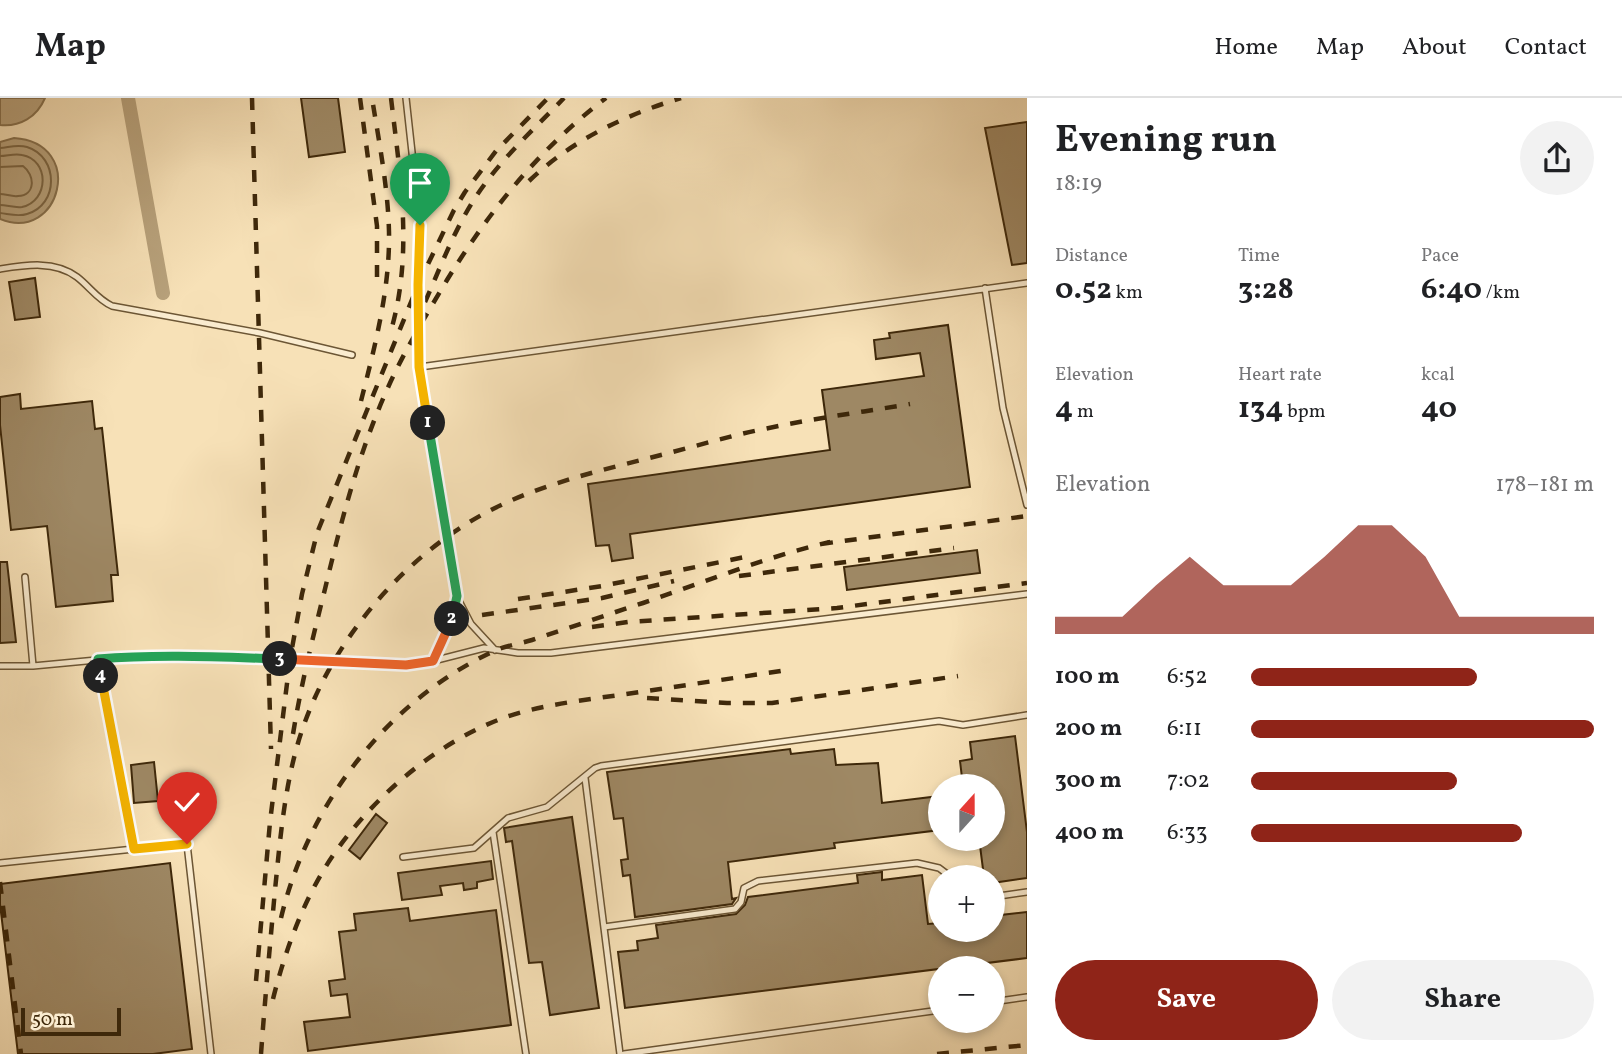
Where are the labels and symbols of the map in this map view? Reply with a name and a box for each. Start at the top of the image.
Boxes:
pin [390,153,450,225]
pin: 1 [410,406,446,440]
pin: 2 [434,602,470,636]
pin: 3 [262,642,298,676]
pin: 4 [84,658,119,694]
pin [157,772,217,844]
north arrow [928,774,1004,850]
scale bar [21,1005,121,1037]

